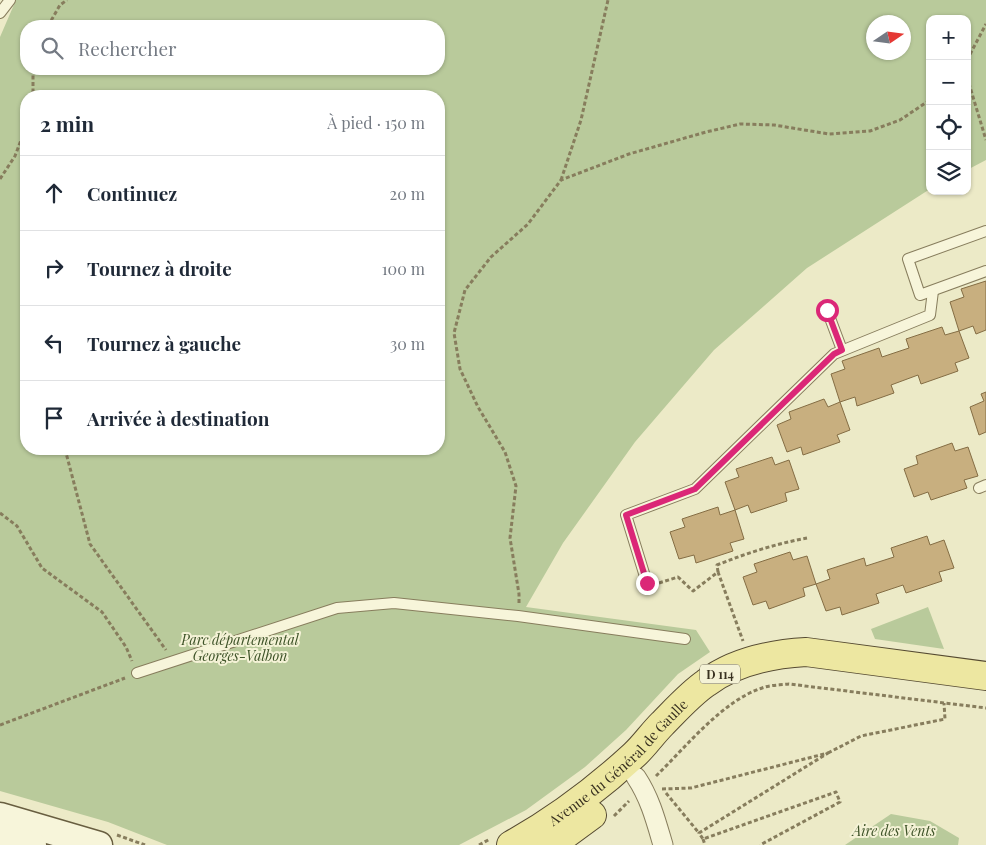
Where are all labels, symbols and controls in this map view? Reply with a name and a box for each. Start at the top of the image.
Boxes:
north arrow [866,15,911,60]
map controls [926,15,971,195]
button: + [926,15,971,60]
search box [20,20,445,75]
icon: search [38,34,66,62]
text: Rechercher [78,35,177,61]
button: − [926,60,971,105]
button: locate [926,105,971,150]
text: 2 min [40,109,94,137]
text: À pied · 150 m [327,112,425,133]
button: layers [926,150,971,195]
icon: ahead [40,179,68,207]
text: Continuez [87,180,177,206]
text: 20 m [390,183,425,204]
icon: right [40,254,68,282]
text: Tournez à droite [87,255,232,281]
text: 100 m [382,258,425,279]
route start [816,299,839,322]
icon: left [40,329,68,357]
text: Tournez à gauche [87,330,241,356]
text: 30 m [390,333,425,354]
icon: arrive [40,404,68,432]
text: Arrivée à destination [87,405,269,431]
route end [636,572,659,595]
park label: Parc départemental Georges-Valbon [180,630,300,665]
road number: D 114 [700,664,740,684]
street label: Avenue du Général de Gaulle [544,694,691,830]
park label: Aire des Vents [850,821,936,840]

